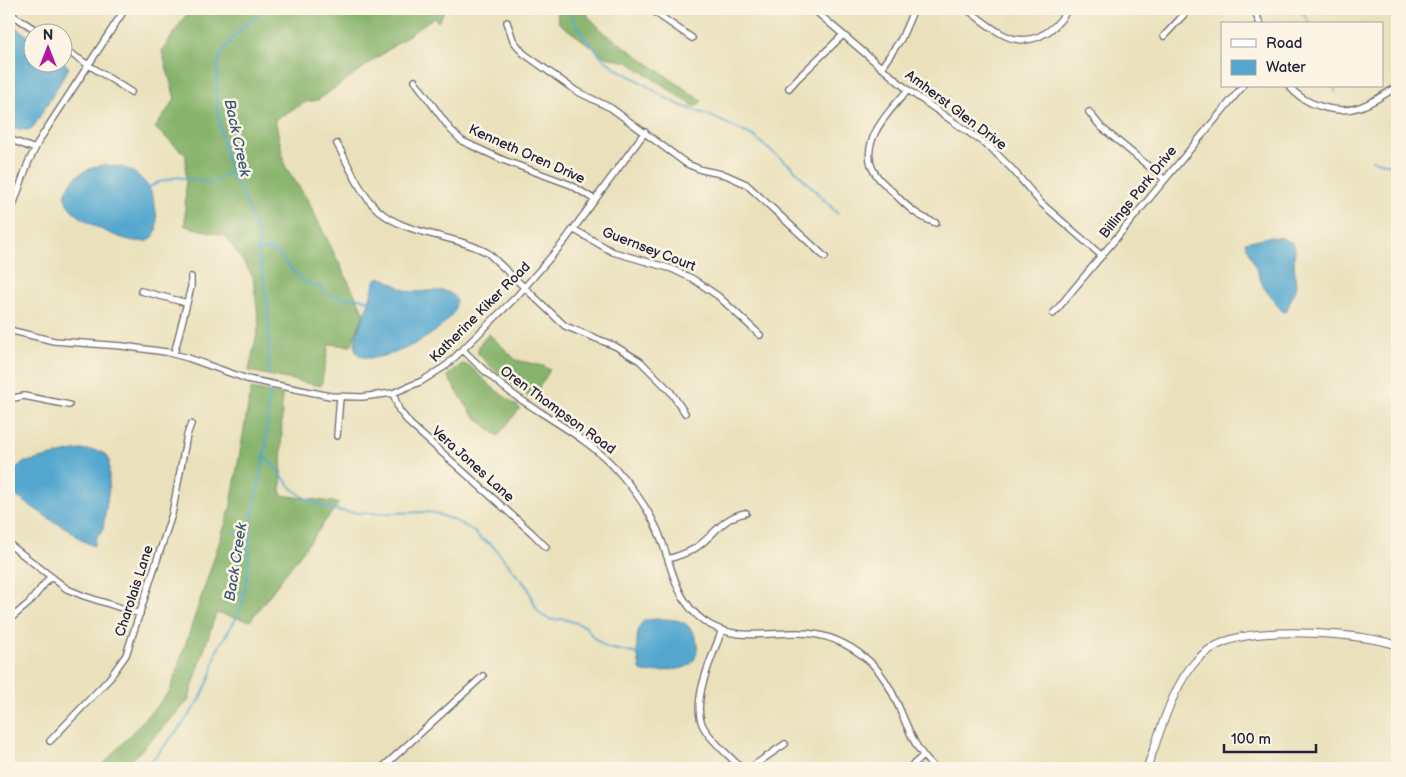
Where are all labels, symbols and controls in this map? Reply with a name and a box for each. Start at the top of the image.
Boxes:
north arrow [22,22,72,72]
legend [1221,22,1384,88]
text: N [43,27,53,44]
text: Road [1266,34,1302,53]
text: Water [1266,58,1306,77]
street label: Amherst Glen Drive [902,66,1010,154]
water label: Back Creek [220,97,255,179]
street label: Kenneth Oren Drive [466,121,588,187]
street label: Billings Park Drive [1096,142,1180,242]
street label: Guernsey Court [600,223,699,275]
street label: Katherine Kiker Road [426,258,534,366]
street label: Oren Thompson Road [497,362,619,458]
street label: Vera Jones Lane [428,422,518,506]
water label: Back Creek [220,521,252,602]
street label: Charolais Lane [111,543,157,639]
scale bar [1224,722,1316,754]
text: 100 m [1231,730,1271,749]

